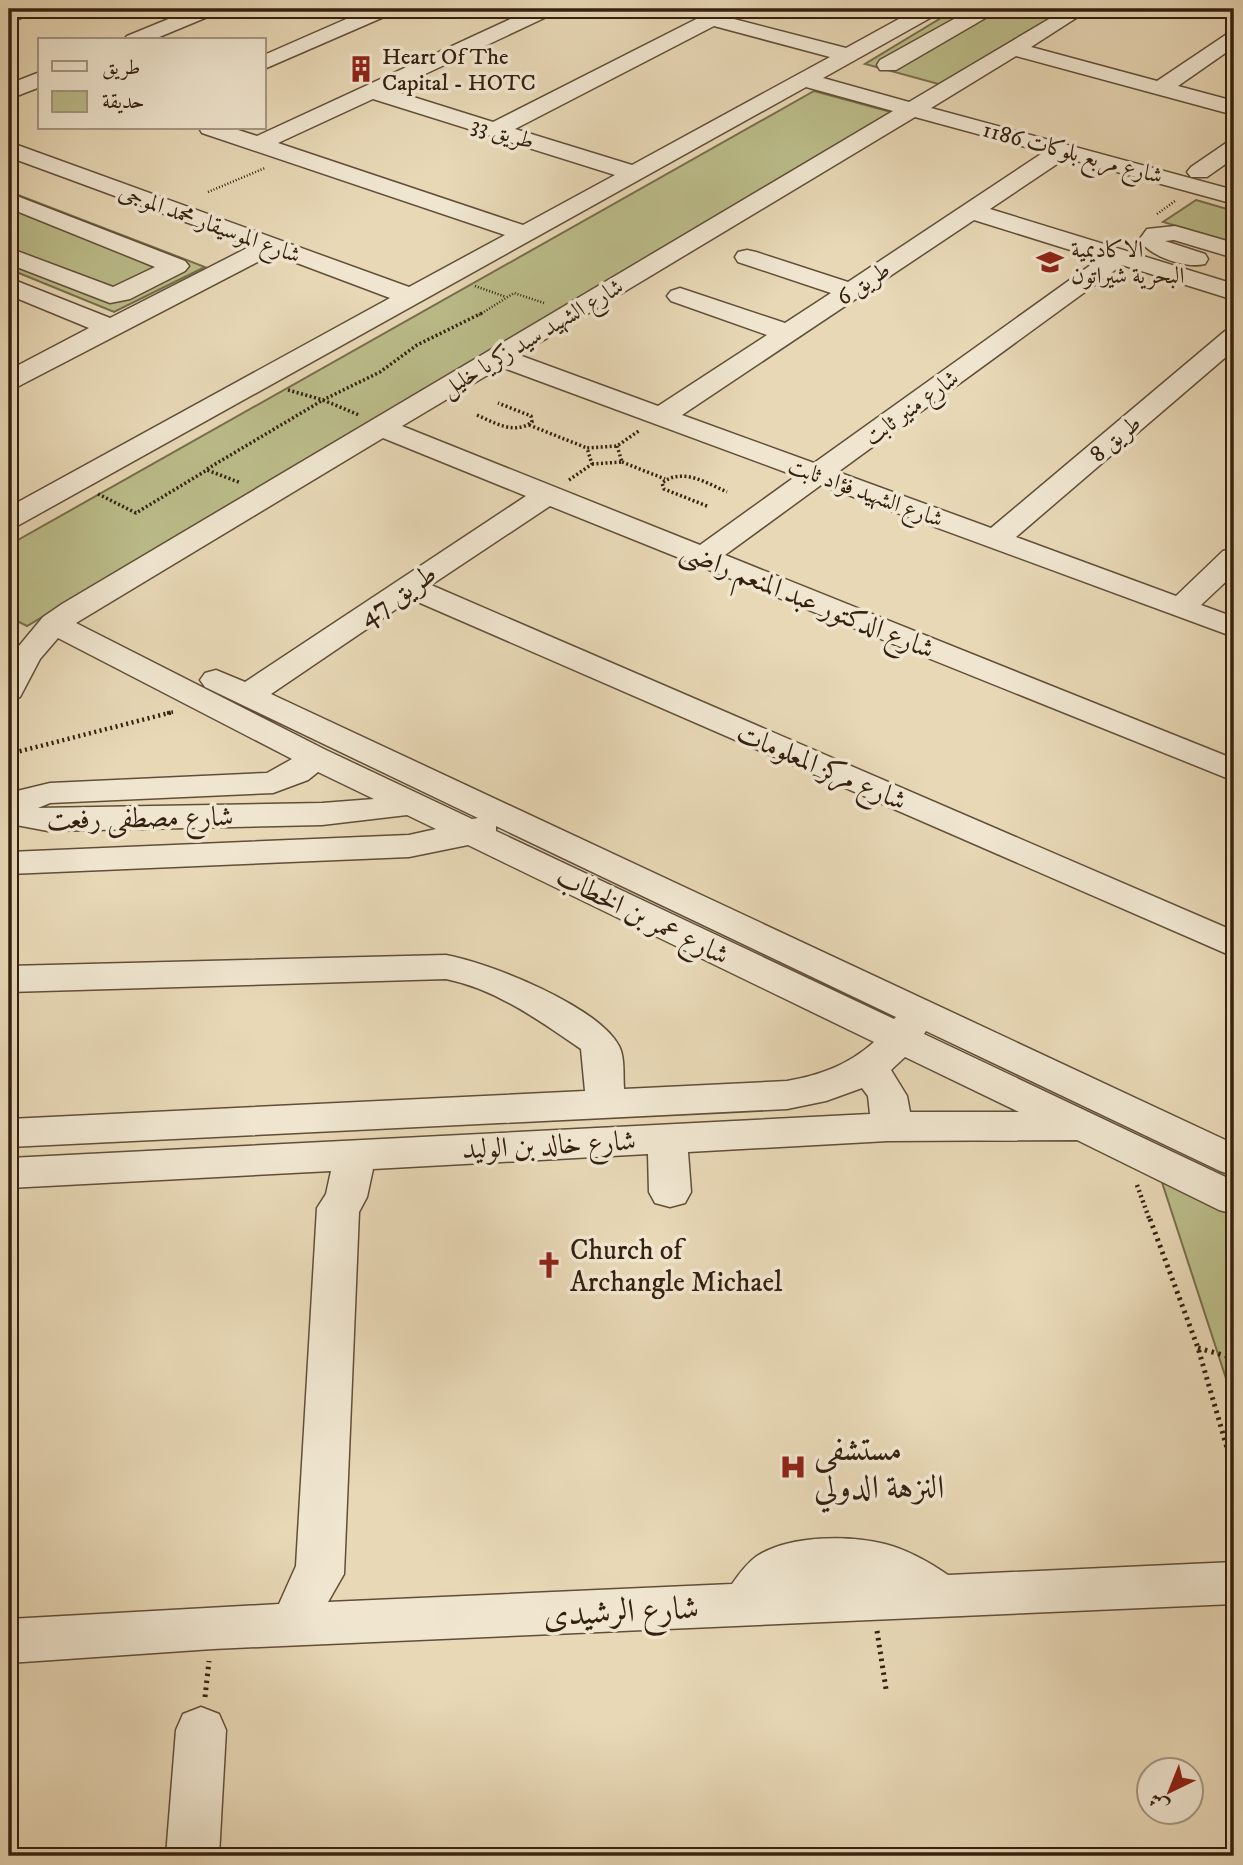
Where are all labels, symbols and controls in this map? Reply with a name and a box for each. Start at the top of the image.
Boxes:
legend [38,38,266,130]
place label: Heart Of The Capital - HOTC [382,43,536,98]
building icon: Heart Of The Capital - HOTC [346,54,376,84]
text: طريق [102,55,140,81]
text: حديقة [102,89,145,115]
street label: طريق 33 [468,110,537,157]
street label: شارع مربع بلوكات 1186 [978,116,1166,196]
street label: شارع الموسيقار محمد الموجى [113,178,304,275]
place label: الاكاديمية البحرية شيراتون [1071,236,1185,291]
school or university icon: الاكاديمية البحرية شيراتون [1035,247,1065,277]
street label: طريق 6 [831,256,896,313]
street label: شارع الشهيد سيد زكريا خليل [437,273,631,407]
street label: شارع منير ثابت [859,364,967,456]
street label: طريق 8 [1084,409,1148,469]
street label: شارع الشهيد فؤاد ثابت [783,452,947,539]
street label: شارع الدكتور عبد المنعم راضى [672,533,939,675]
street label: طريق 47 [352,556,444,634]
street label: شارع مركز المعلومات [729,716,912,824]
street label: شارع مصطفى رفعت [46,799,234,843]
street label: شارع عمر بن الخطاب [548,859,735,978]
street label: شارع خالد بن الوليد [461,1123,637,1173]
place label: Church of Archangle Michael [570,1233,783,1300]
church icon: Church of Archangle Michael [534,1250,564,1280]
place label: مستشفى النزهة الدولي [814,1430,944,1513]
hospital icon: مستشفى النزهة الدولي [778,1452,808,1482]
street label: شارع الرشيدى [542,1588,700,1643]
north arrow [1134,1756,1204,1826]
text: ش [1145,1787,1174,1817]

